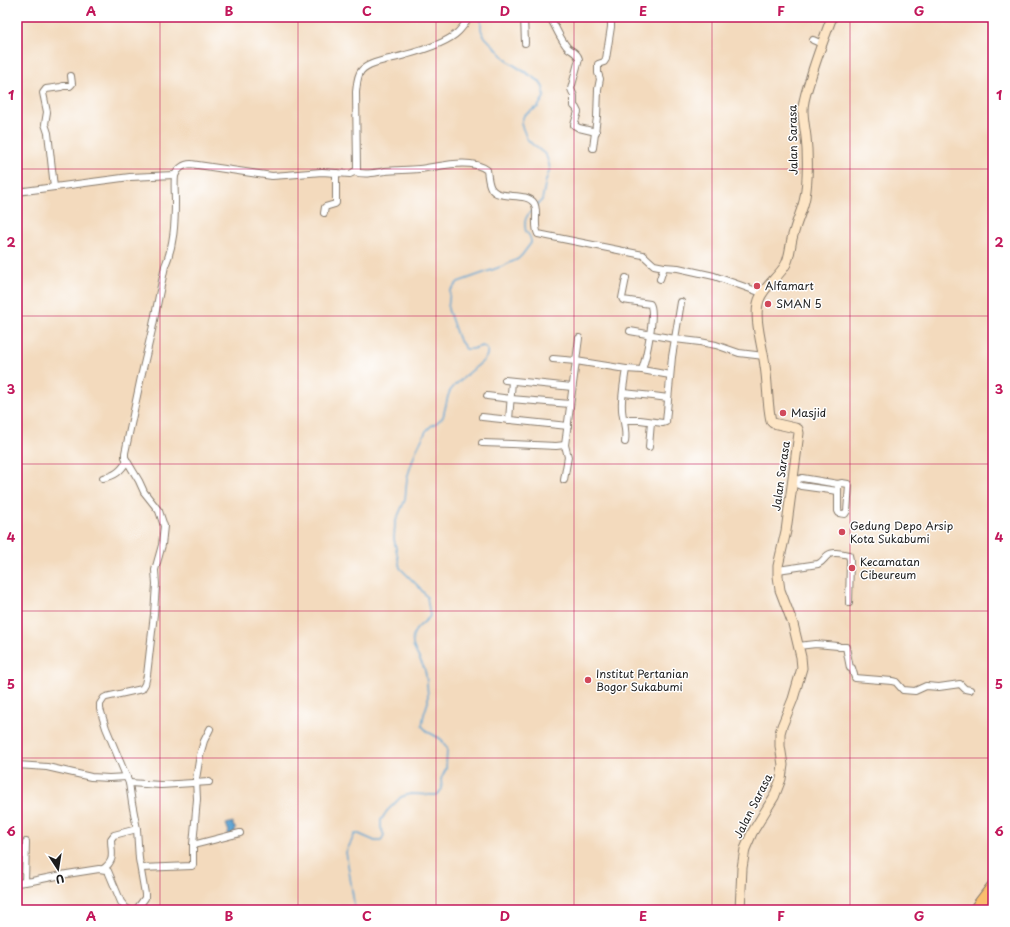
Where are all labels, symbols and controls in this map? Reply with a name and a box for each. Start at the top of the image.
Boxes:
text: A [86,1,96,20]
text: B [225,1,234,20]
text: C [362,1,372,20]
text: D [500,1,510,20]
text: E [639,1,647,20]
text: F [777,1,785,20]
text: G [914,1,924,20]
text: 1 [8,85,14,104]
text: 1 [996,85,1002,104]
street label: Jalan Sarasa [783,105,802,175]
text: 2 [6,232,16,251]
text: 2 [994,232,1004,251]
place label: Alfamart [765,277,814,294]
marker: Alfamart [752,281,762,291]
place label: SMAN 5 [776,295,821,312]
marker: SMAN 5 [763,299,773,309]
text: 3 [7,379,16,398]
text: 3 [995,379,1004,398]
place label: Masjid [791,404,826,421]
marker: Masjid [778,408,788,418]
street label: Jalan Sarasa [767,440,794,512]
place label: Gedung Depo Arsip Kota Sukabumi [850,517,953,547]
text: 4 [7,527,16,546]
marker: Gedung Depo Arsip Kota Sukabumi [837,527,847,537]
text: 4 [995,527,1004,546]
place label: Kecamatan Cibeureum [860,553,920,583]
marker: Kecamatan Cibeureum [847,563,857,573]
place label: Institut Pertanian Bogor Sukabumi [596,665,689,695]
text: 5 [7,674,15,693]
text: 5 [995,674,1003,693]
marker: Institut Pertanian Bogor Sukabumi [583,675,593,685]
street label: Jalan Sarasa [729,771,776,841]
text: 6 [6,821,16,840]
text: 6 [994,821,1004,840]
north arrow [38,849,78,889]
text: U [54,870,66,888]
text: A [86,906,96,925]
text: B [225,906,234,925]
text: C [362,906,372,925]
text: D [500,906,510,925]
text: E [639,906,647,925]
text: F [777,906,785,925]
text: G [914,906,924,925]

